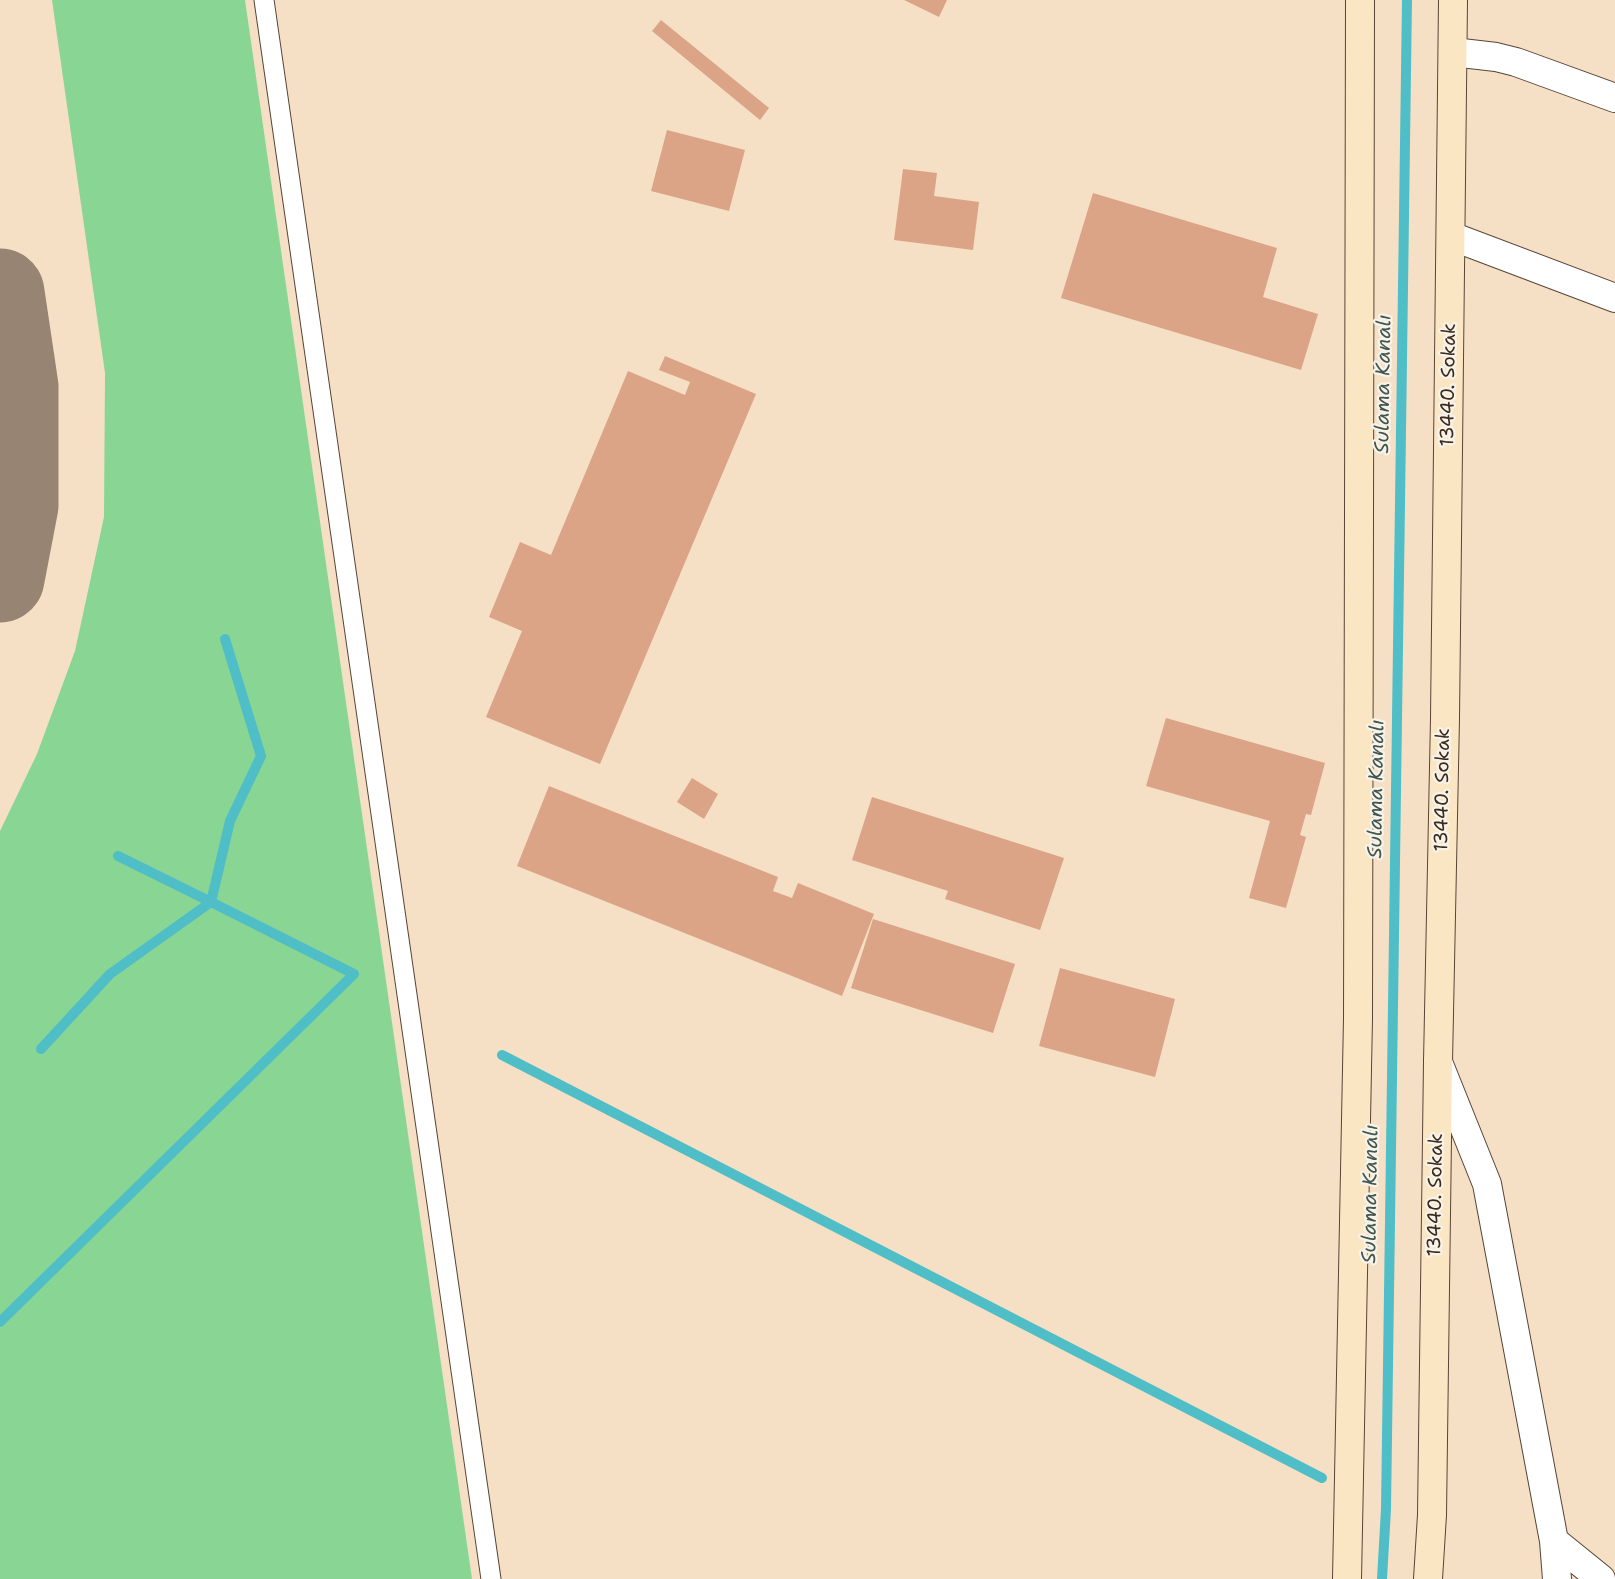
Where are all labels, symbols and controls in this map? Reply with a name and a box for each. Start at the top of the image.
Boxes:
water label: Sulama Kanalı [1371,314,1397,454]
street label: 13440. Sokak [1437,323,1461,447]
water label: Sulama Kanalı [1364,719,1390,859]
street label: 13440. Sokak [1431,728,1455,852]
water label: Sulama Kanalı [1358,1124,1384,1264]
street label: 13440. Sokak [1424,1133,1448,1257]

